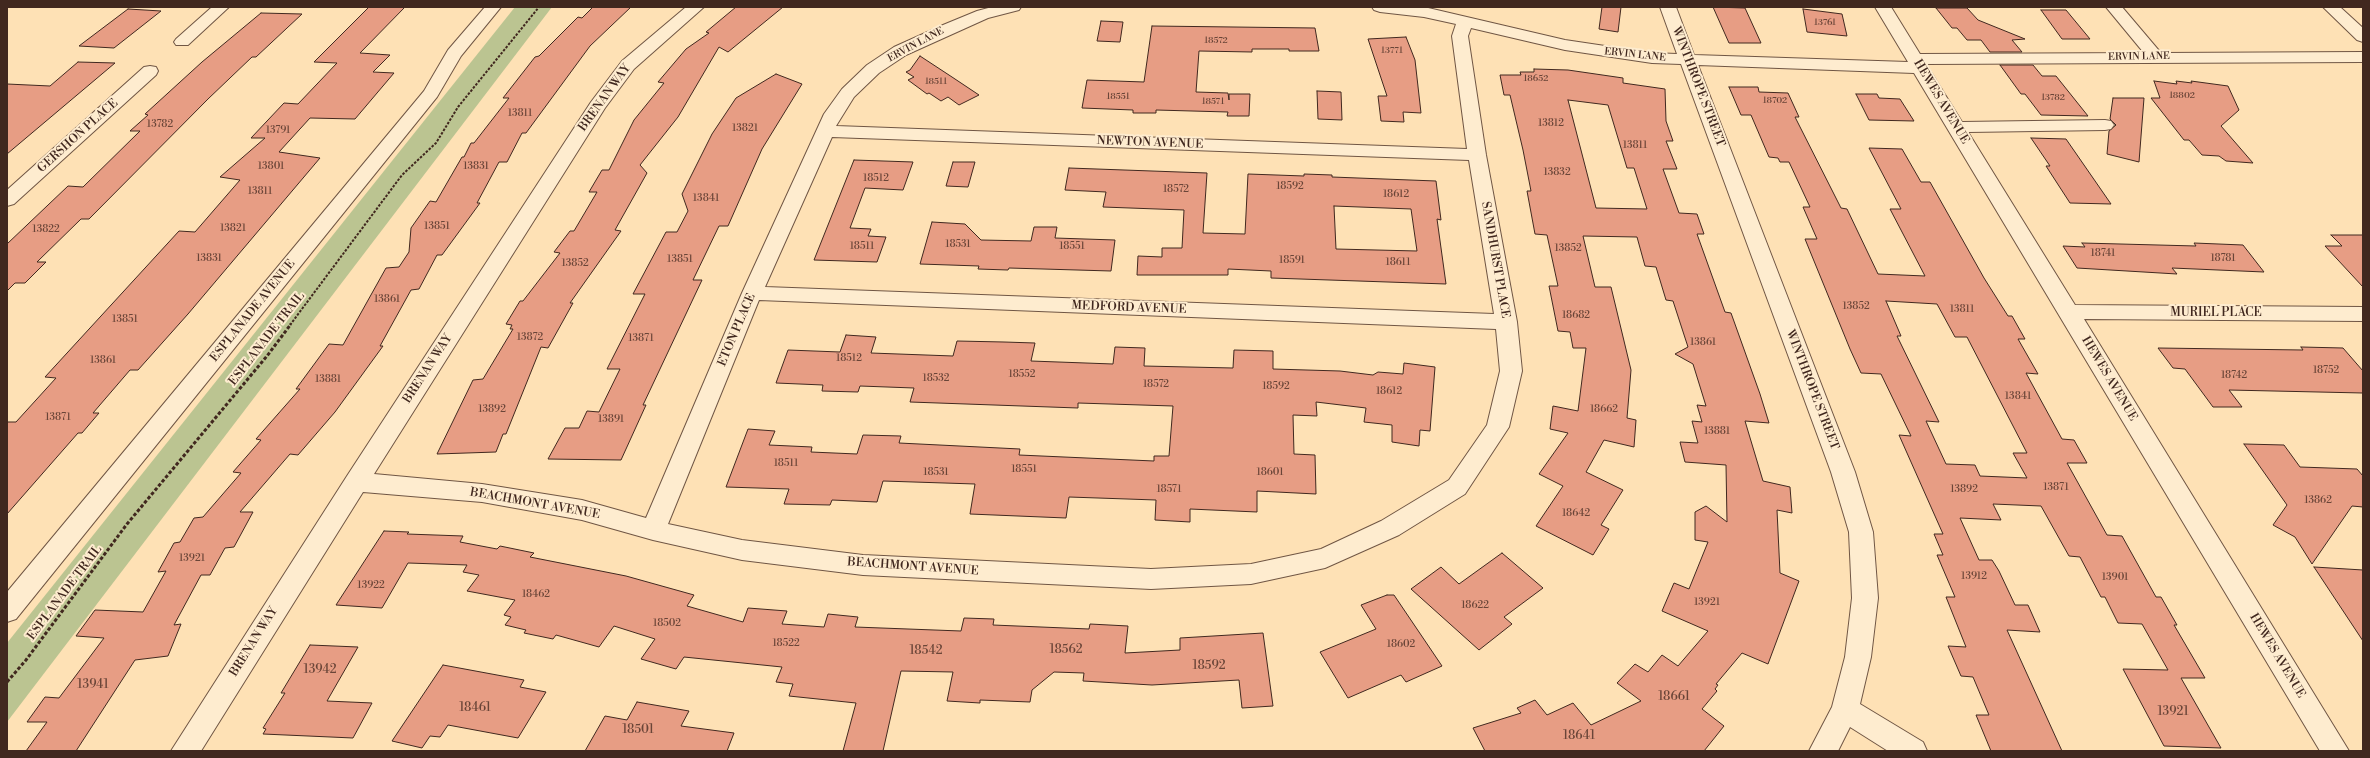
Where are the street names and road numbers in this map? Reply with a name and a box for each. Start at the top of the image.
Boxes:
street label: ERVIN LANE [886,25,946,65]
street label: WINTHROPE STREET [1668,25,1728,149]
street label: ERVIN LANE [1604,46,1666,64]
street label: ERVIN LANE [2108,50,2170,64]
street label: HEWES AVENUE [1910,57,1972,147]
street label: BRENAN WAY [576,62,634,134]
street label: GERSHON PLACE [35,96,121,176]
street label: NEWTON AVENUE [1096,134,1204,152]
street label: SANDHURST PLACE [1478,200,1512,320]
street label: ESPLANADE AVENUE [207,257,299,365]
street label: ESPLANADE TRAIL [226,289,308,389]
street label: ETON PLACE [715,291,759,369]
street label: MEDFORD AVENUE [1071,299,1187,317]
street label: MURIEL PLACE [2170,306,2262,320]
street label: WINTHROPE STREET [1782,328,1842,452]
street label: BRENAN WAY [400,332,456,406]
street label: HEWES AVENUE [2078,334,2140,424]
street label: BEACHMONT AVENUE [469,485,601,523]
street label: ESPLANADE TRAIL [25,543,105,643]
street label: BEACHMONT AVENUE [847,555,979,579]
street label: BRENAN WAY [227,605,281,679]
street label: HEWES AVENUE [2246,611,2308,701]

